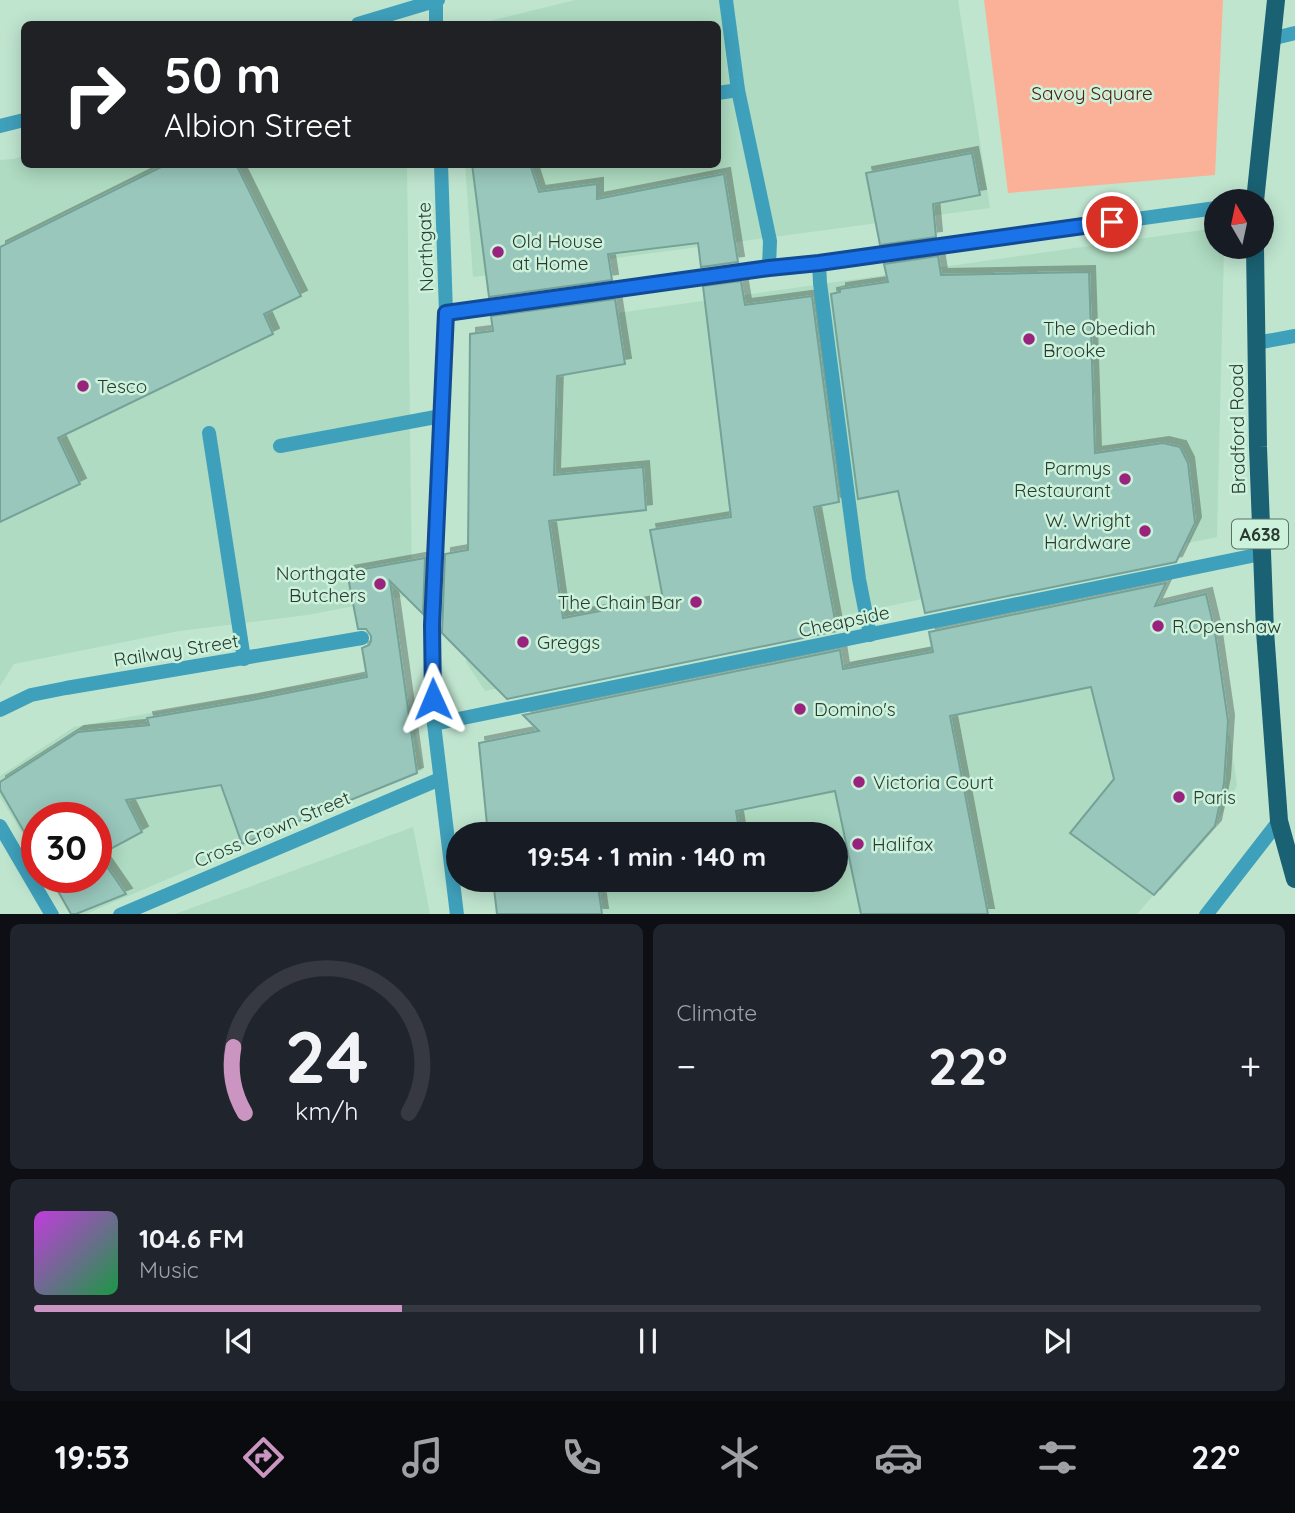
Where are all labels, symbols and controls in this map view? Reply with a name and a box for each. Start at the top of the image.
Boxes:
text: 50 m [164,44,281,105]
icon: right [49,49,140,140]
park label: Savoy Square [1031,81,1153,105]
text: Albion Street [164,105,352,145]
north arrow [1204,189,1274,259]
map controls [1204,189,1274,259]
pin [1082,192,1142,252]
street label: Northgate [411,201,439,293]
icon: arrive [1093,203,1131,241]
place label: Old House at Home [512,229,603,275]
marker: Old House at Home [490,244,506,260]
place label: The Obediah Brooke [1043,316,1156,362]
marker: The Obediah Brooke [1021,331,1037,347]
street label: Bradford Road [1224,363,1250,495]
place label: Tesco [97,374,147,398]
marker: Tesco [75,378,91,394]
place label: Parmys Restaurant [1014,456,1111,502]
marker: Parmys Restaurant [1117,471,1133,487]
place label: W. Wright Hardware [1044,508,1131,554]
road number: A638 [1232,520,1288,548]
marker: W. Wright Hardware [1137,523,1153,539]
place label: Northgate Butchers [276,561,366,607]
marker: Northgate Butchers [372,576,388,592]
place label: The Chain Bar [558,590,683,614]
marker: The Chain Bar [688,594,704,610]
street label: Cheapside [796,600,892,642]
place label: R.Openshaw [1172,614,1281,638]
marker: R.Openshaw [1150,618,1166,634]
street label: Railway Street [112,628,240,672]
place label: Greggs [537,630,600,654]
marker: Greggs [515,634,531,650]
position arrow [396,662,470,736]
place label: Domino's [814,697,896,721]
marker: Domino's [792,701,808,717]
place label: Victoria Court [873,770,994,794]
marker: Victoria Court [851,774,867,790]
street label: Cross Crown Street [190,785,354,873]
place label: Paris [1193,785,1236,809]
marker: Paris [1171,789,1187,805]
speed limit sign: 30 [21,802,112,893]
place label: Halifax [872,832,933,856]
marker: Halifax [850,836,866,852]
text: 19:54 · 1 min · 140 m [528,840,766,873]
text: Climate [677,998,757,1027]
text: 24 [284,1010,368,1101]
text: 22° [928,1033,1008,1098]
text: − [677,1042,696,1090]
text: + [1240,1042,1261,1090]
text: km/h [295,1094,358,1125]
text: 104.6 FM [139,1222,244,1255]
text: Music [139,1255,199,1284]
icon: previous [220,1322,258,1360]
icon: pause [629,1322,667,1360]
icon: next [1038,1322,1076,1360]
icon: directions [239,1433,288,1482]
icon: music [398,1433,447,1482]
icon: phone [557,1433,606,1482]
icon: climate [715,1433,764,1482]
icon: car [874,1433,923,1482]
icon: filters [1033,1433,1082,1482]
text: 19:53 [55,1437,130,1477]
text: 22° [1191,1437,1240,1477]

